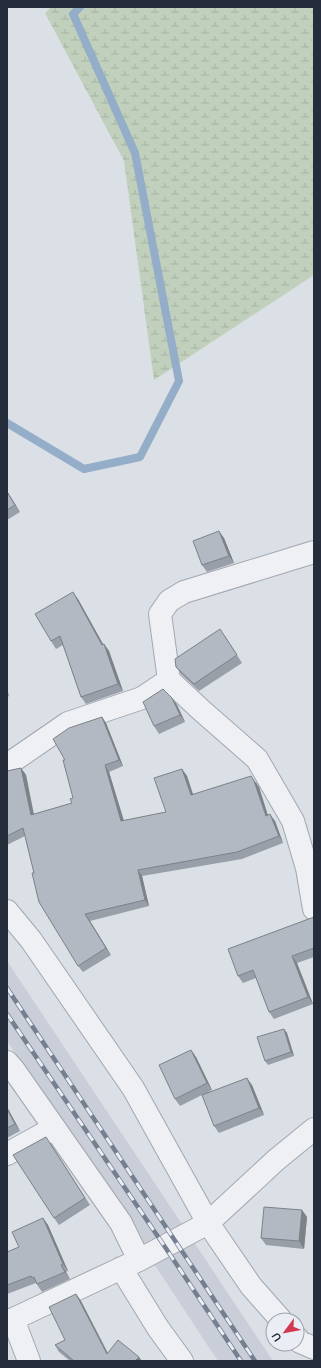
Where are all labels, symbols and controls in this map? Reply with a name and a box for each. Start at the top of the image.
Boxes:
north arrow [265,1312,305,1352]
text: U [268,1330,285,1344]

